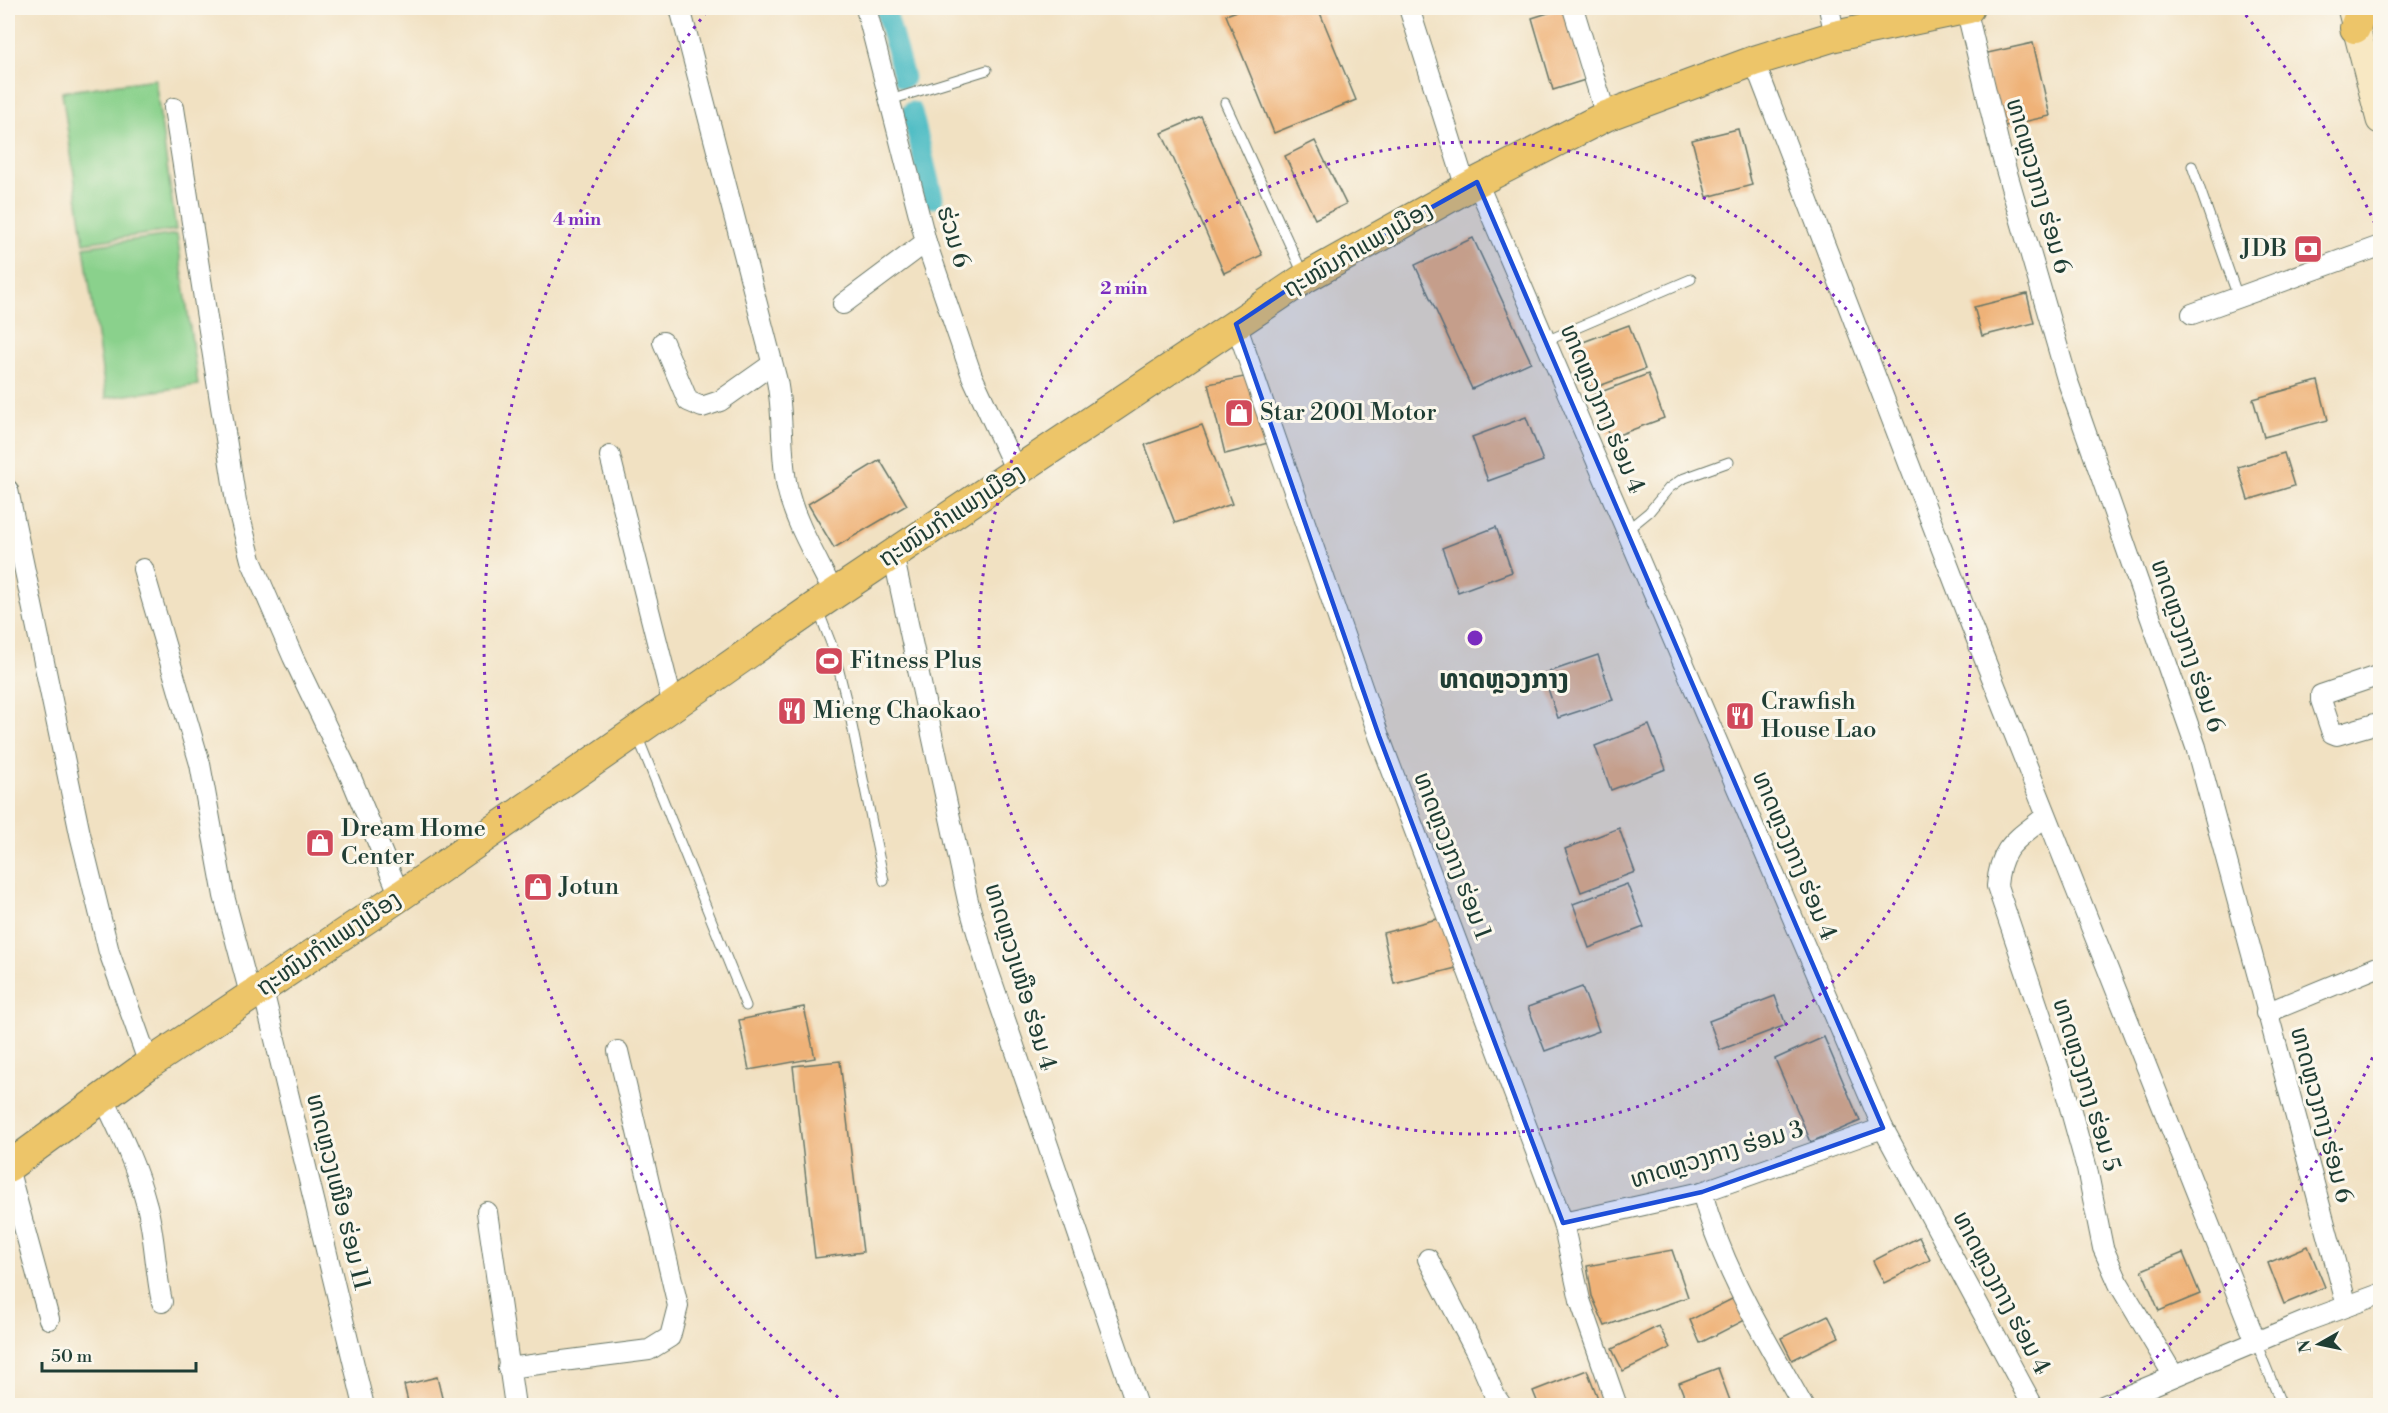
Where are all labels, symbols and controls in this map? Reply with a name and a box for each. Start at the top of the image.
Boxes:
street label: ທາດຫຼວງກາງ ຮ່ອມ 6 [1999,95,2077,277]
street label: ຖະໜົນກຳແພງເມືອງ [1278,195,1438,305]
street label: ຮ່ວມ 6 [929,202,977,272]
text: 4 min [553,208,601,231]
bank icon: JDB [2292,233,2324,265]
place label: JDB [2239,234,2287,264]
text: 2 min [1100,277,1148,300]
street label: ທາດຫຼວງກາງ ຮ່ອມ 4 [1553,320,1651,498]
shop icon: Star 2001 Motor [1223,397,1255,429]
place label: Star 2001 Motor [1260,398,1437,428]
street label: ຖະໜົນກຳແພງເມືອງ [873,458,1031,574]
street label: ທາດຫຼວງກາງ ຮ່ອມ 6 [2143,556,2231,736]
centre of rings [1465,628,1485,648]
sports icon: Fitness Plus [813,645,845,677]
place label: Fitness Plus [850,646,982,676]
district label: ທາດຫຼວງກາງ [1439,663,1569,697]
place label: Crawfish House Lao [1761,687,1877,745]
restaurant icon: Mieng Chaokao [776,695,808,727]
place label: Mieng Chaokao [813,696,981,726]
restaurant icon: Crawfish House Lao [1724,700,1756,732]
street label: ທາດຫຼວງກາງ ຮ່ອມ 4 [1745,767,1843,945]
street label: ທາດຫຼວງກາງ ຮ່ອມ 1 [1406,768,1498,945]
place label: Dream Home Center [341,814,486,872]
shop icon: Dream Home Center [304,827,336,859]
shop icon: Jotun [522,871,554,903]
place label: Jotun [558,872,619,902]
street label: ທາດຫຼວງເໜືອ ຮ່ອມ 4 [977,880,1063,1074]
street label: ຖະໜົນກຳແພງເມືອງ [251,885,407,1003]
street label: ທາດຫຼວງກາງ ຮ່ອມ 5 [2045,995,2127,1175]
street label: ທາດຫຼວງກາງ ຮ່ອມ 6 [2283,1024,2359,1206]
street label: ທາດຫຼວງເໜືອ ຮ່ອມ 11 [299,1091,377,1294]
street label: ທາດຫຼວງກາງ ຮ່ອມ 3 [1627,1114,1807,1196]
street label: ທາດຫຼວງກາງ ຮ່ອມ 4 [1945,1206,2057,1380]
north arrow [2289,1314,2349,1374]
scale bar [42,1335,196,1373]
text: N [2294,1338,2316,1354]
text: 50 m [51,1345,93,1368]

